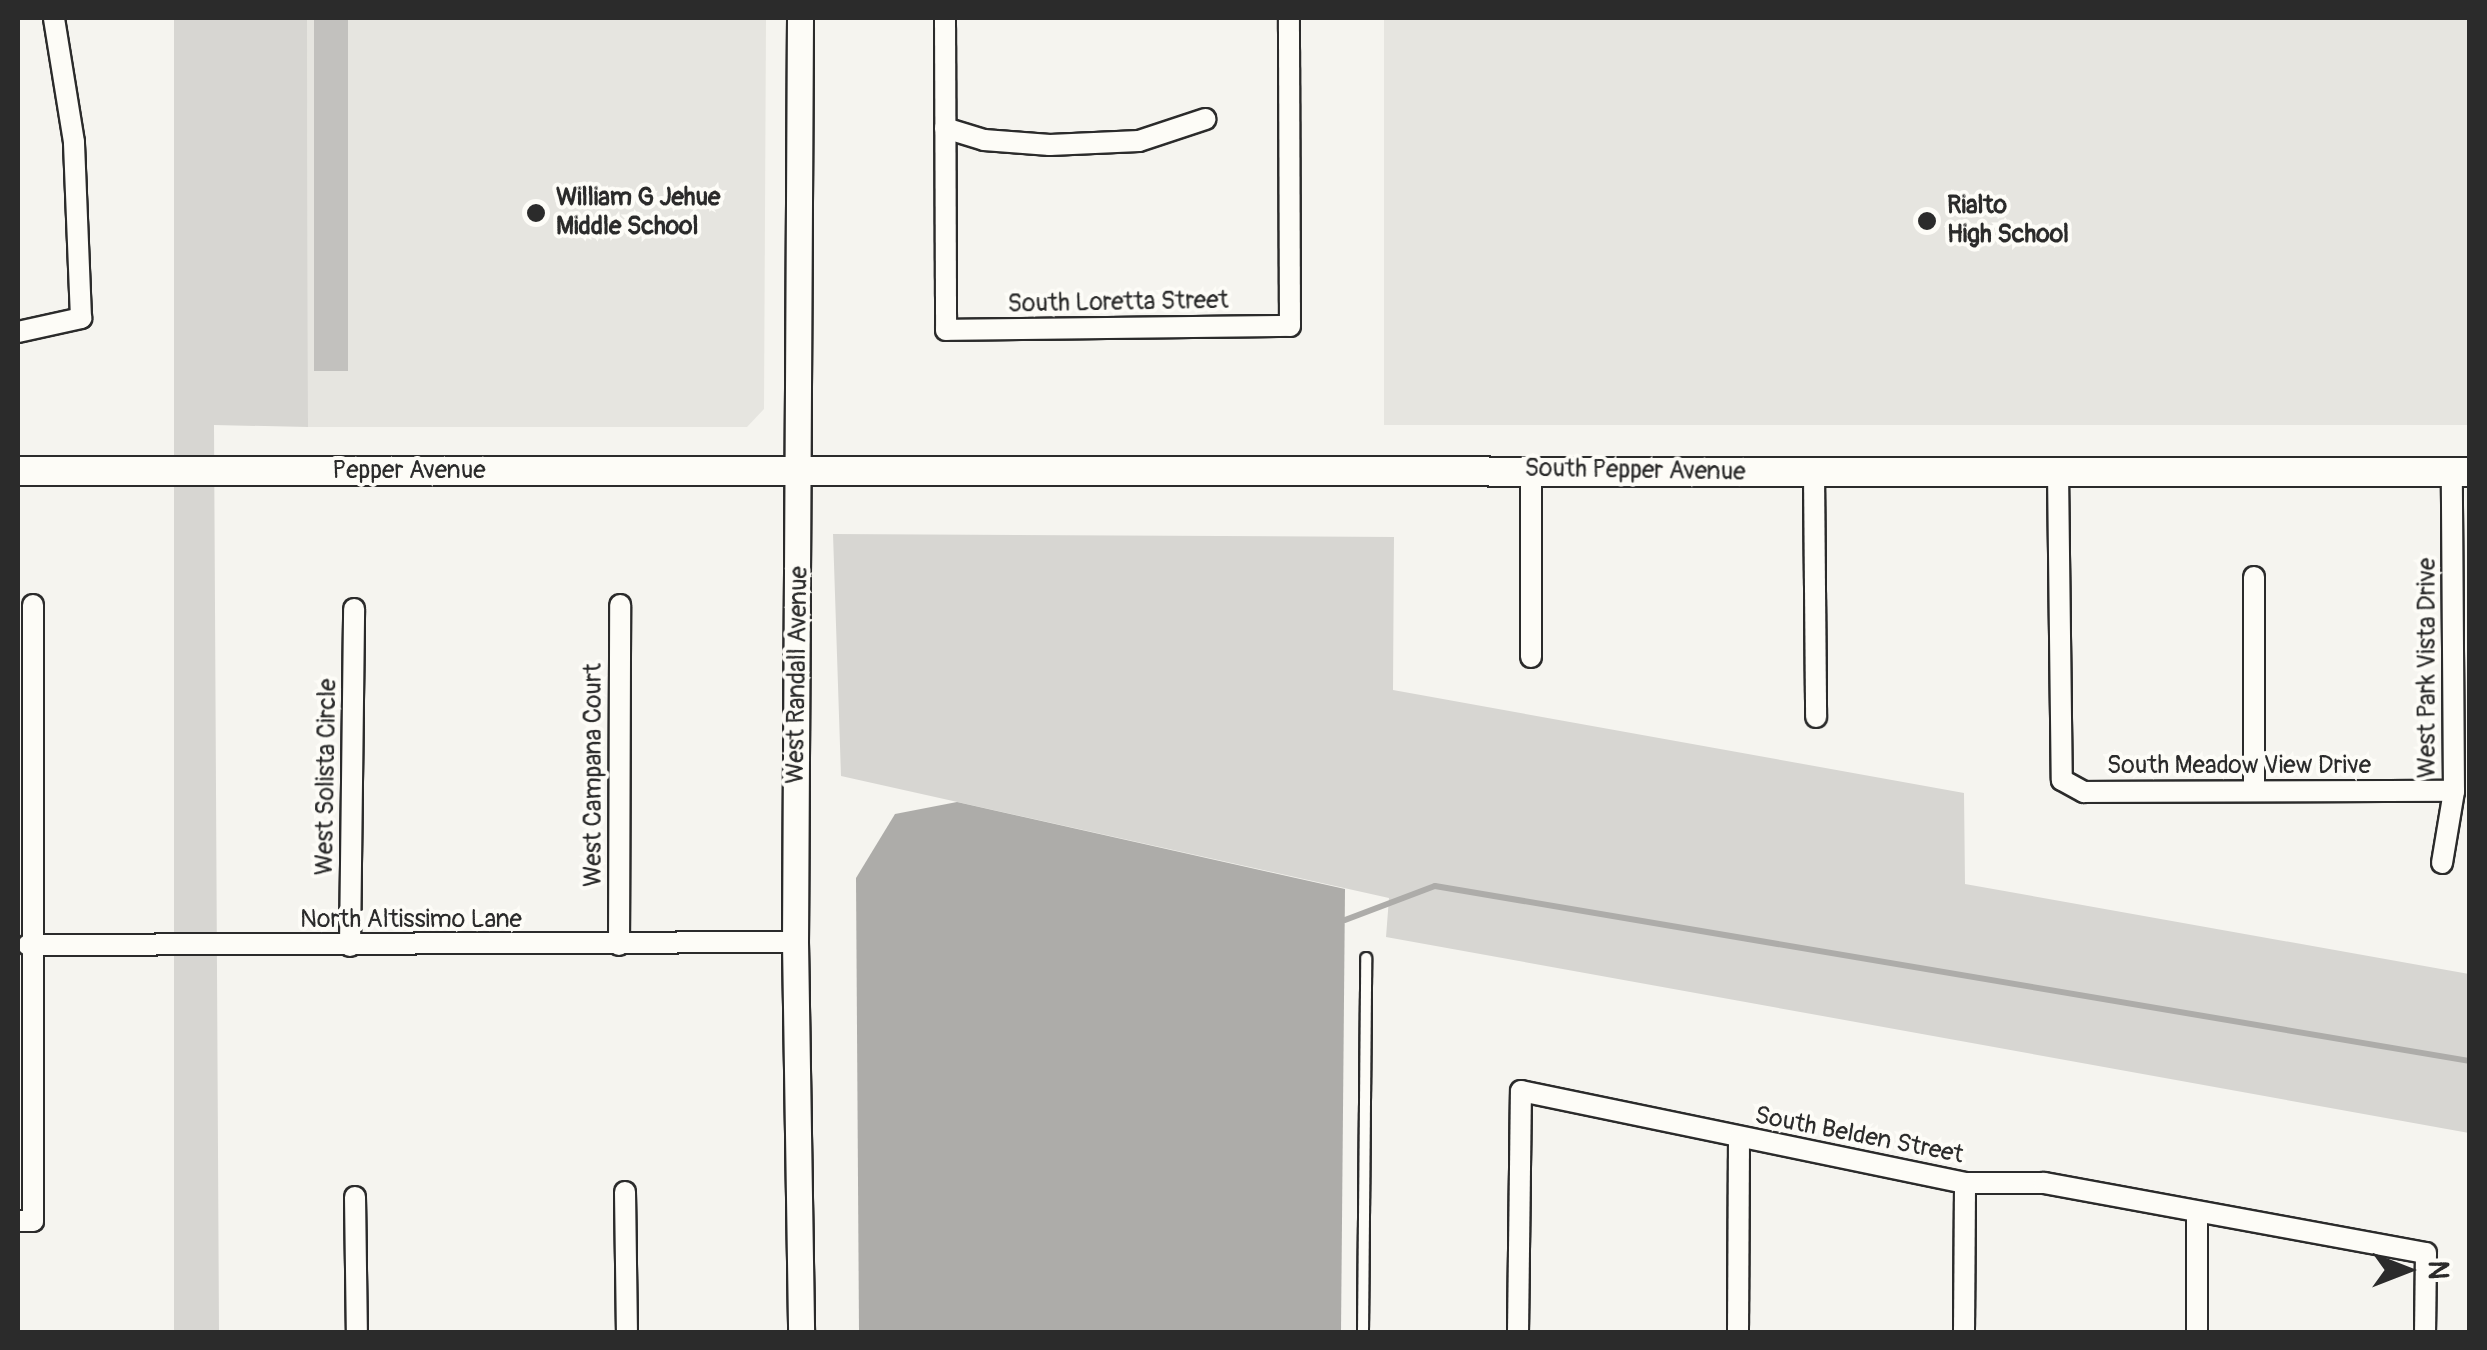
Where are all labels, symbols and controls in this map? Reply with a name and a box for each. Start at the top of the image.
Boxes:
place label: William G Jehue Middle School [556,184,720,243]
place label: Rialto High School [1947,192,2069,251]
marker: William G Jehue Middle School [525,202,547,224]
marker: Rialto High School [1916,210,1938,232]
street label: South Loretta Street [1007,286,1229,320]
street label: South Pepper Avenue [1524,454,1746,488]
street label: Pepper Avenue [332,456,486,486]
street label: West Park Vista Drive [2413,558,2443,778]
street label: West Randall Avenue [781,566,815,784]
street label: West Campana Court [579,663,609,887]
street label: West Solista Circle [310,678,344,876]
street label: South Meadow View Drive [2107,751,2371,781]
street label: North Altissimo Lane [300,905,522,935]
street label: South Belden Street [1752,1101,1966,1171]
north arrow [2357,1220,2457,1320]
text: N [2420,1261,2455,1279]

